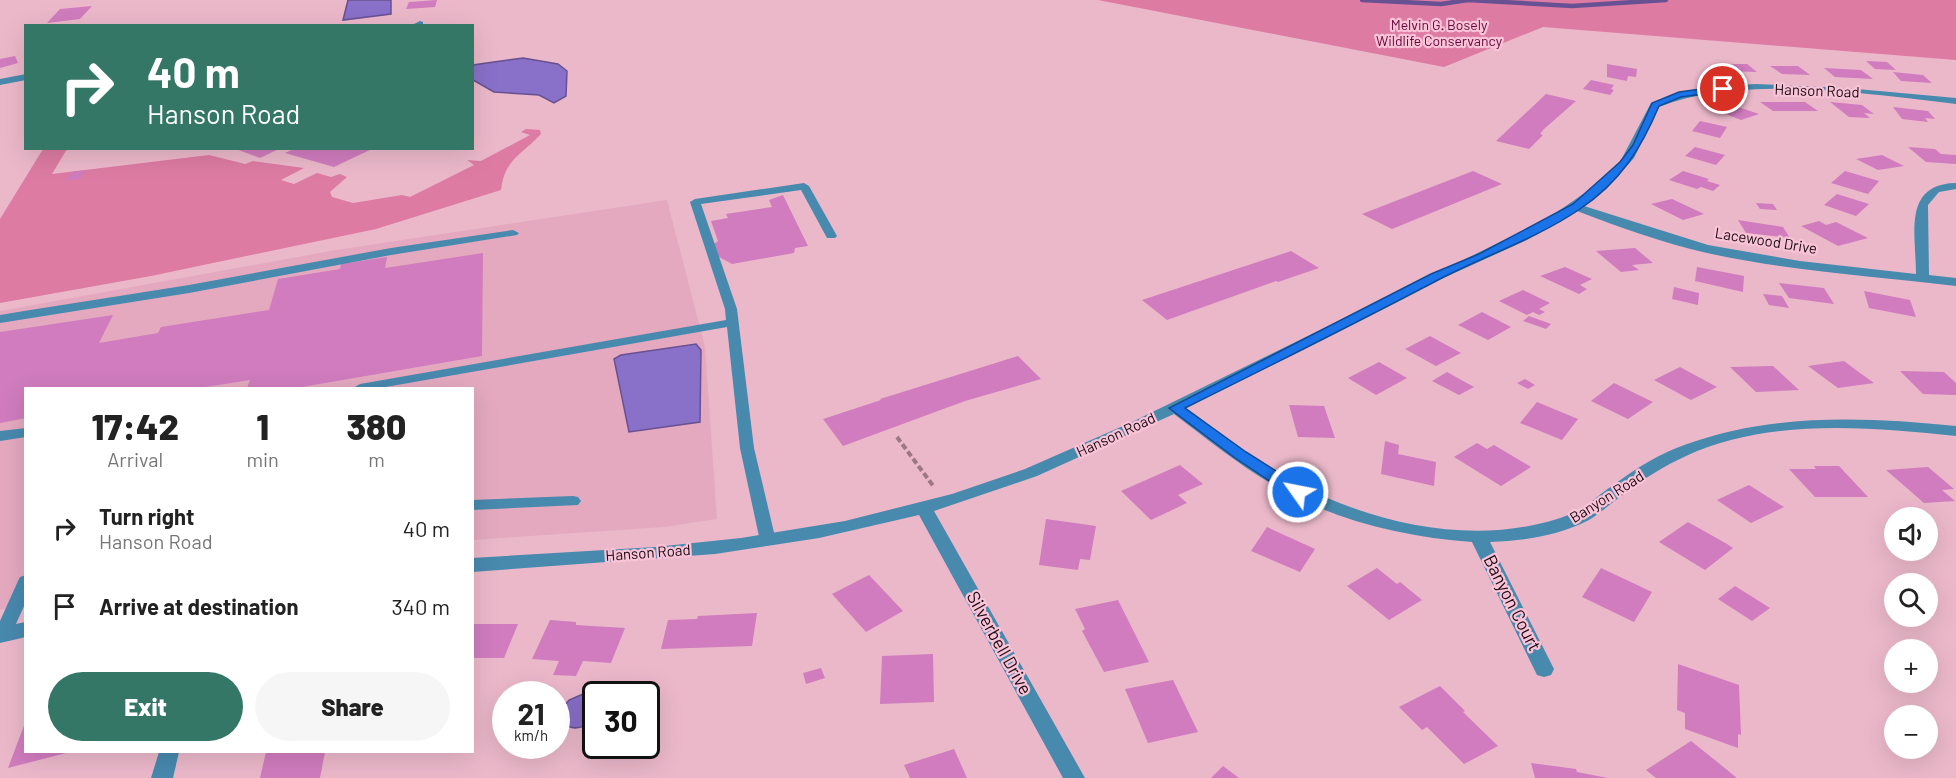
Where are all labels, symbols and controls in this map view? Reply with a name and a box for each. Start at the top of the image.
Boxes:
park label: Melvin G. Bosely Wildlife Conservancy [1376,16,1503,49]
text: 40 m [147,46,240,96]
icon: right [48,48,126,126]
pin [1697,63,1748,114]
icon: arrive [1706,72,1739,105]
street label: Hanson Road [1774,80,1860,100]
text: Hanson Road [147,97,300,129]
street label: Lacewood Drive [1714,223,1819,257]
text: 17:42 [92,404,179,447]
text: 1 [256,404,269,447]
text: 380 [346,404,406,447]
street label: Hanson Road [1073,408,1158,460]
text: Arrival [107,447,163,471]
text: min [246,447,279,471]
text: m [368,447,385,471]
position arrow [1266,460,1330,524]
street label: Banyon Road [1566,466,1647,526]
text: Turn right [99,503,194,529]
map controls [1884,507,1938,759]
button: sound [1884,507,1938,561]
icon: right [48,512,81,545]
text: 40 m [403,515,450,541]
text: Hanson Road [99,529,213,553]
street label: Hanson Road [605,540,691,564]
street label: Banyon Court [1479,551,1546,654]
button: search [1884,573,1938,627]
street label: Silverbell Drive [962,587,1037,698]
icon: arrive [48,590,81,623]
text: Arrive at destination [99,593,298,619]
text: 340 m [392,593,450,619]
button: + [1884,639,1938,693]
button: Exit [48,672,243,741]
button: Share [255,672,450,741]
speed limit sign: 30 [582,681,660,759]
text: 21 [517,695,545,731]
button: − [1884,705,1938,759]
text: km/h [514,726,548,744]

